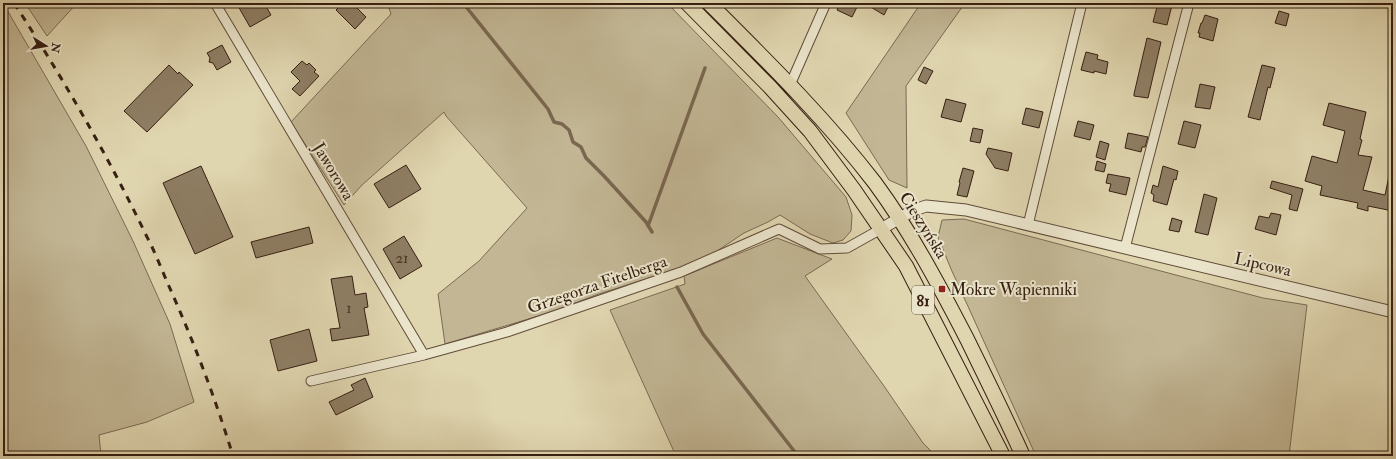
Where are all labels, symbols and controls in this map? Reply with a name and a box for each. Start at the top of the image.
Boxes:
north arrow [26,26,66,66]
text: N [48,41,63,55]
street label: Jaworowa [307,138,359,205]
street label: Cieszyńska [894,188,953,264]
street label: Lipcowa [1232,248,1294,282]
house number: 21 [396,249,408,268]
street label: Grzegorza Fitelberga [524,250,671,318]
place label: Mokre Wapienniki [950,279,1077,301]
marker: Mokre Wapienniki [937,284,947,294]
road number: 81 [912,286,934,314]
house number: 1 [346,299,352,318]

